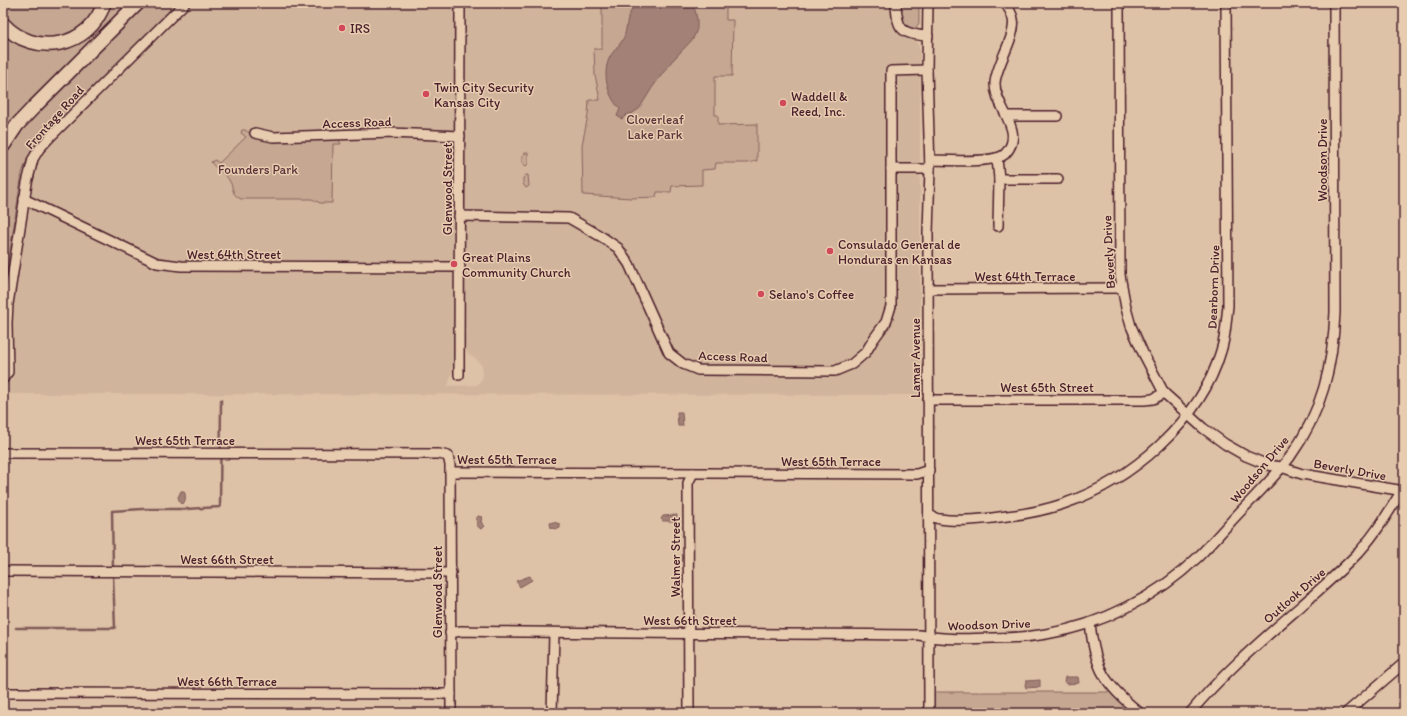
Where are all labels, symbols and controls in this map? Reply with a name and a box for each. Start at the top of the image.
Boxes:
place label: IRS [350,21,370,36]
marker: IRS [337,23,347,33]
place label: Twin City Security Kansas City [434,80,534,110]
street label: Frontage Road [22,82,87,152]
marker: Twin City Security Kansas City [421,89,431,99]
place label: Waddell & Reed, Inc. [791,89,848,119]
marker: Waddell & Reed, Inc. [778,98,788,108]
park label: Cloverleaf Lake Park [626,112,684,142]
street label: Access Road [322,114,392,131]
street label: Woodson Drive [1315,118,1330,202]
street label: Glenwood Street [440,143,455,235]
park label: Founders Park [218,162,298,177]
street label: Beverly Drive [1099,215,1118,289]
place label: Consulado General de Honduras en Kansas [838,237,960,267]
street label: Dearborn Drive [1205,245,1222,329]
marker: Consulado General de Honduras en Kansas [825,246,835,256]
street label: West 64th Street [187,247,281,262]
place label: Great Plains Community Church [462,250,571,280]
marker: Great Plains Community Church [449,259,459,269]
street label: West 64th Terrace [975,269,1075,284]
place label: Selano's Coffee [769,287,854,302]
marker: Selano's Coffee [756,289,766,299]
street label: Lamar Avenue [908,318,923,398]
street label: Access Road [698,348,768,365]
street label: West 65th Street [1000,380,1094,395]
street label: West 65th Terrace [135,433,235,448]
street label: Woodson Drive [1227,433,1292,506]
street label: West 65th Terrace [457,452,557,467]
street label: West 65th Terrace [781,454,881,469]
street label: Beverly Drive [1312,456,1387,483]
street label: Walmer Street [668,517,683,597]
street label: Glenwood Street [430,546,445,638]
street label: West 66th Street [180,552,274,567]
street label: Outlook Drive [1260,564,1328,626]
street label: West 66th Street [643,613,737,628]
street label: Woodson Drive [947,616,1031,633]
street label: West 66th Terrace [177,674,277,689]

